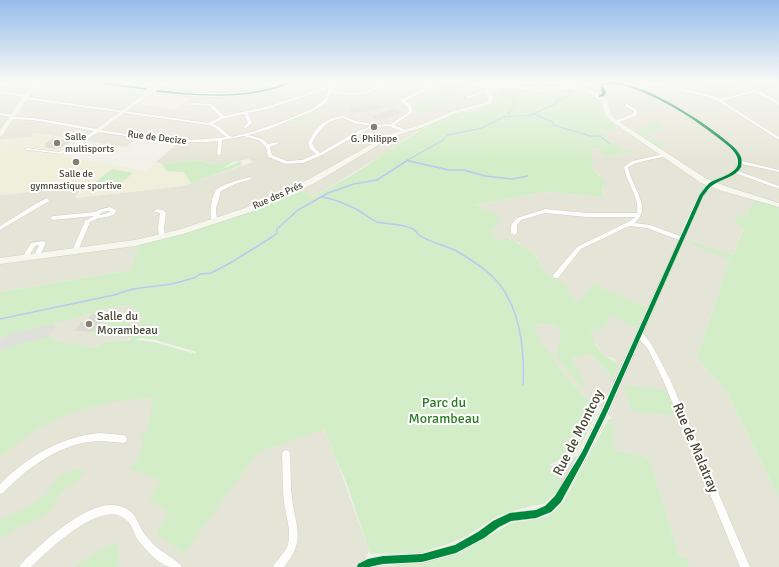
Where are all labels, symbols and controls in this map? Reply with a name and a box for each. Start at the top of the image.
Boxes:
marker: G. Philippe [369,122,379,132]
street label: Rue de Decize [127,128,187,148]
place label: Salle multisports [65,131,114,154]
place label: G. Philippe [351,133,397,145]
marker: Salle multisports [52,138,62,148]
marker: Salle de gymnastique sportive [71,157,81,167]
place label: Salle de gymnastique sportive [30,168,122,192]
street label: Rue des Prés [251,180,305,212]
place label: Salle du Morambeau [97,310,158,338]
marker: Salle du Morambeau [84,319,94,329]
street label: Rue de Montcoy [550,387,608,479]
park label: Parc du Morambeau [408,395,480,428]
street label: Rue de Malatray [668,400,722,496]

